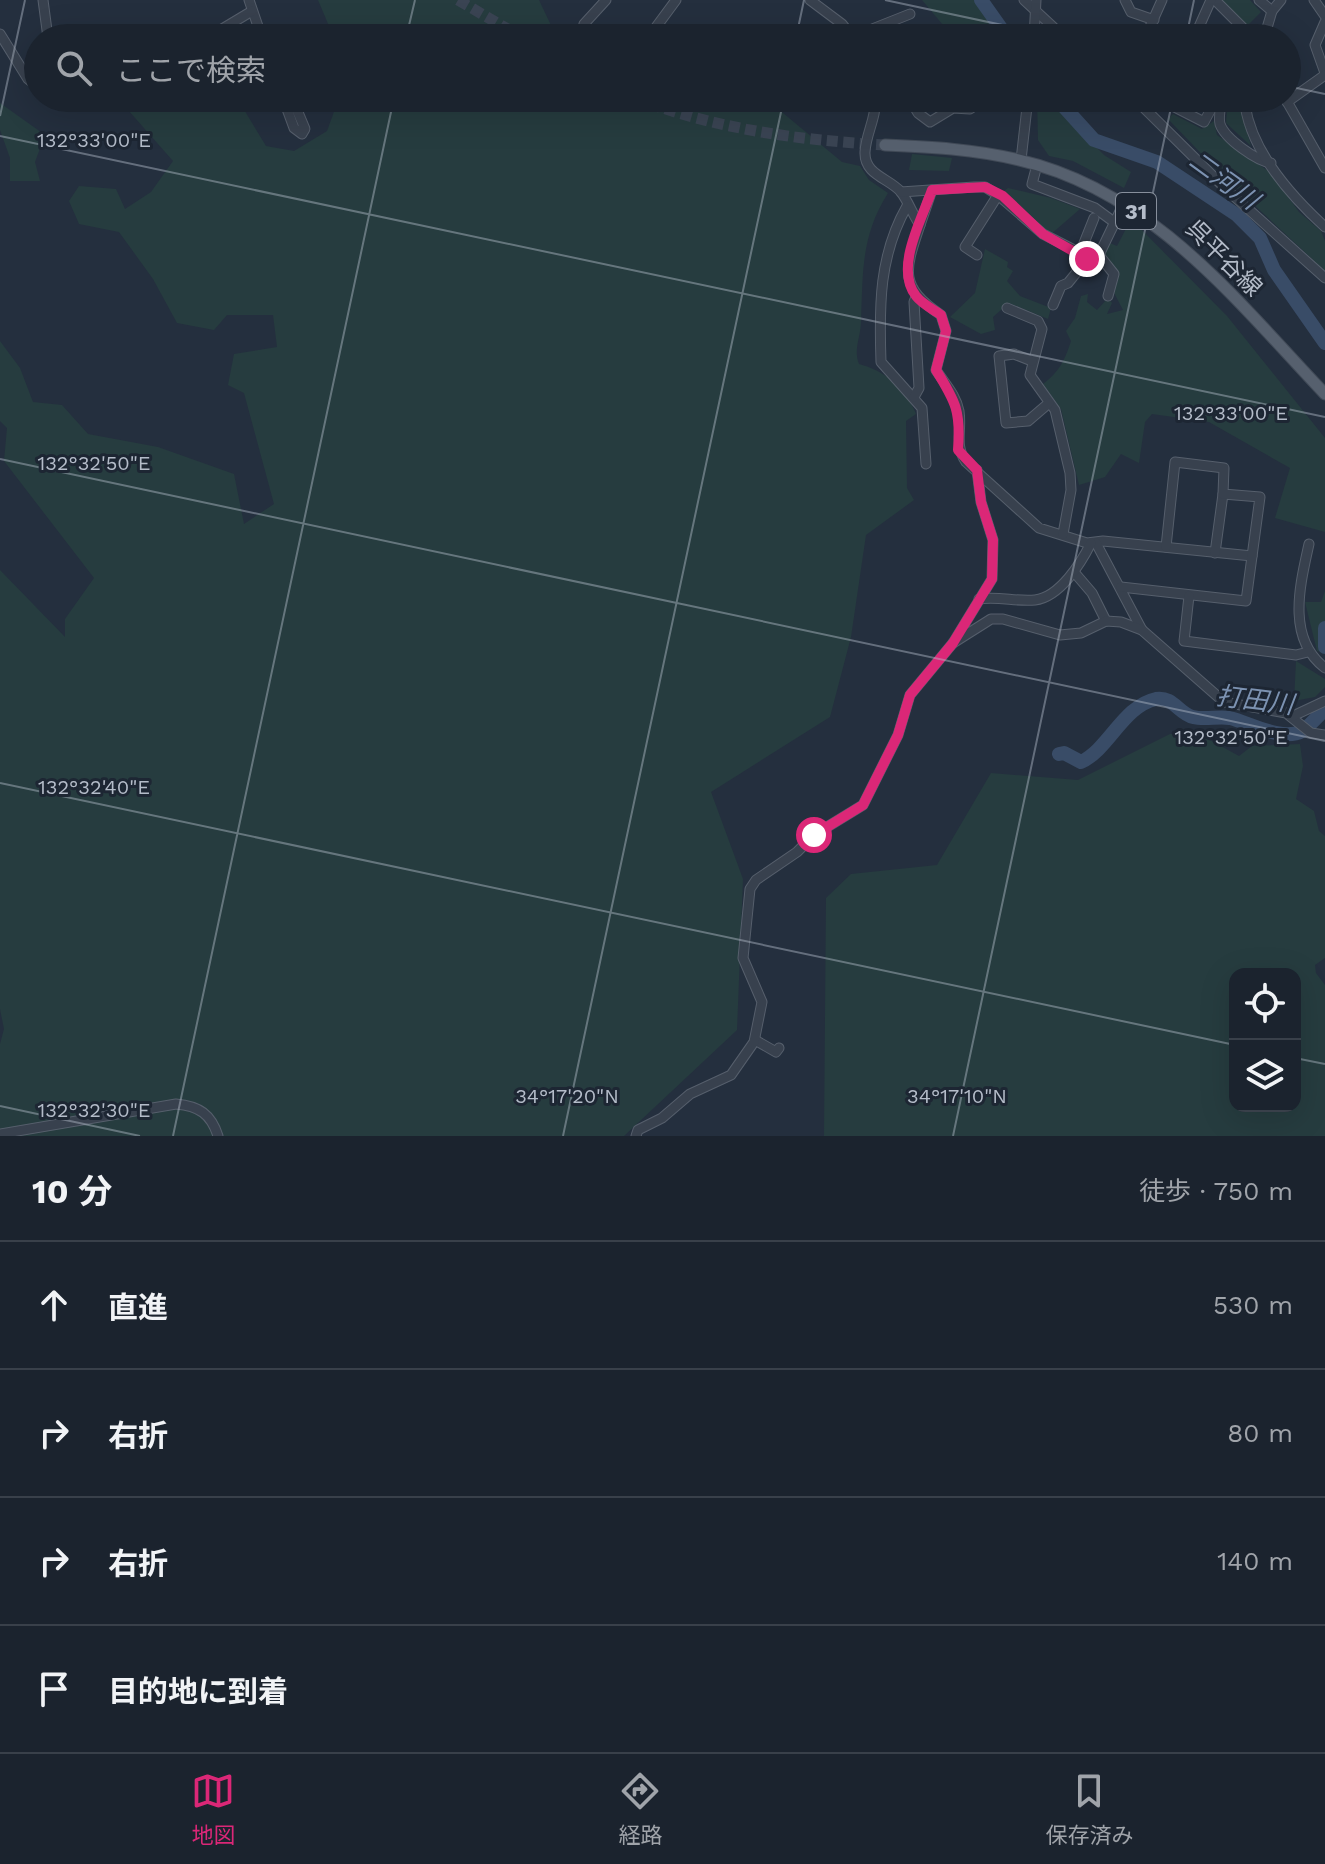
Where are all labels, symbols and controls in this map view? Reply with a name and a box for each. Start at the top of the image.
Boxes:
search box [24,24,1301,112]
icon: search [52,46,96,90]
text: ここで検索 [116,53,266,88]
text: 132°33'00"E [37,128,151,152]
water label: 二河川 [1184,145,1267,217]
road number: 31 [1116,193,1156,229]
street label: 呉平谷線 [1180,214,1268,302]
route end [1069,241,1105,277]
text: 132°33'00"E [1174,401,1288,425]
text: 132°32'50"E [37,451,151,475]
water label: 打田川 [1214,680,1299,720]
text: 132°32'50"E [1174,725,1288,749]
text: 132°32'40"E [38,775,150,799]
route start [796,817,832,853]
map controls [1229,968,1301,1112]
button: locate [1229,968,1301,1040]
button: layers [1229,1040,1301,1112]
text: 34°17'20"N [515,1084,619,1108]
text: 34°17'10"N [907,1084,1007,1108]
text: 132°32'30"E [37,1098,151,1122]
text: 10 分 [32,1171,112,1211]
text: 徒歩 · 750 m [1139,1176,1293,1206]
icon: ahead [32,1283,76,1327]
text: 直進 [108,1290,168,1325]
text: 530 m [1213,1290,1293,1320]
icon: right [32,1411,76,1455]
text: 右折 [108,1418,168,1453]
text: 80 m [1227,1418,1293,1448]
icon: right [32,1539,76,1583]
text: 右折 [108,1546,168,1581]
text: 140 m [1217,1546,1293,1576]
icon: arrive [32,1667,76,1711]
text: 目的地に到着 [108,1674,288,1709]
tab: 地図 [191,1769,236,1849]
tab: 経路 [618,1769,663,1849]
tab: 保存済み [1045,1769,1134,1849]

